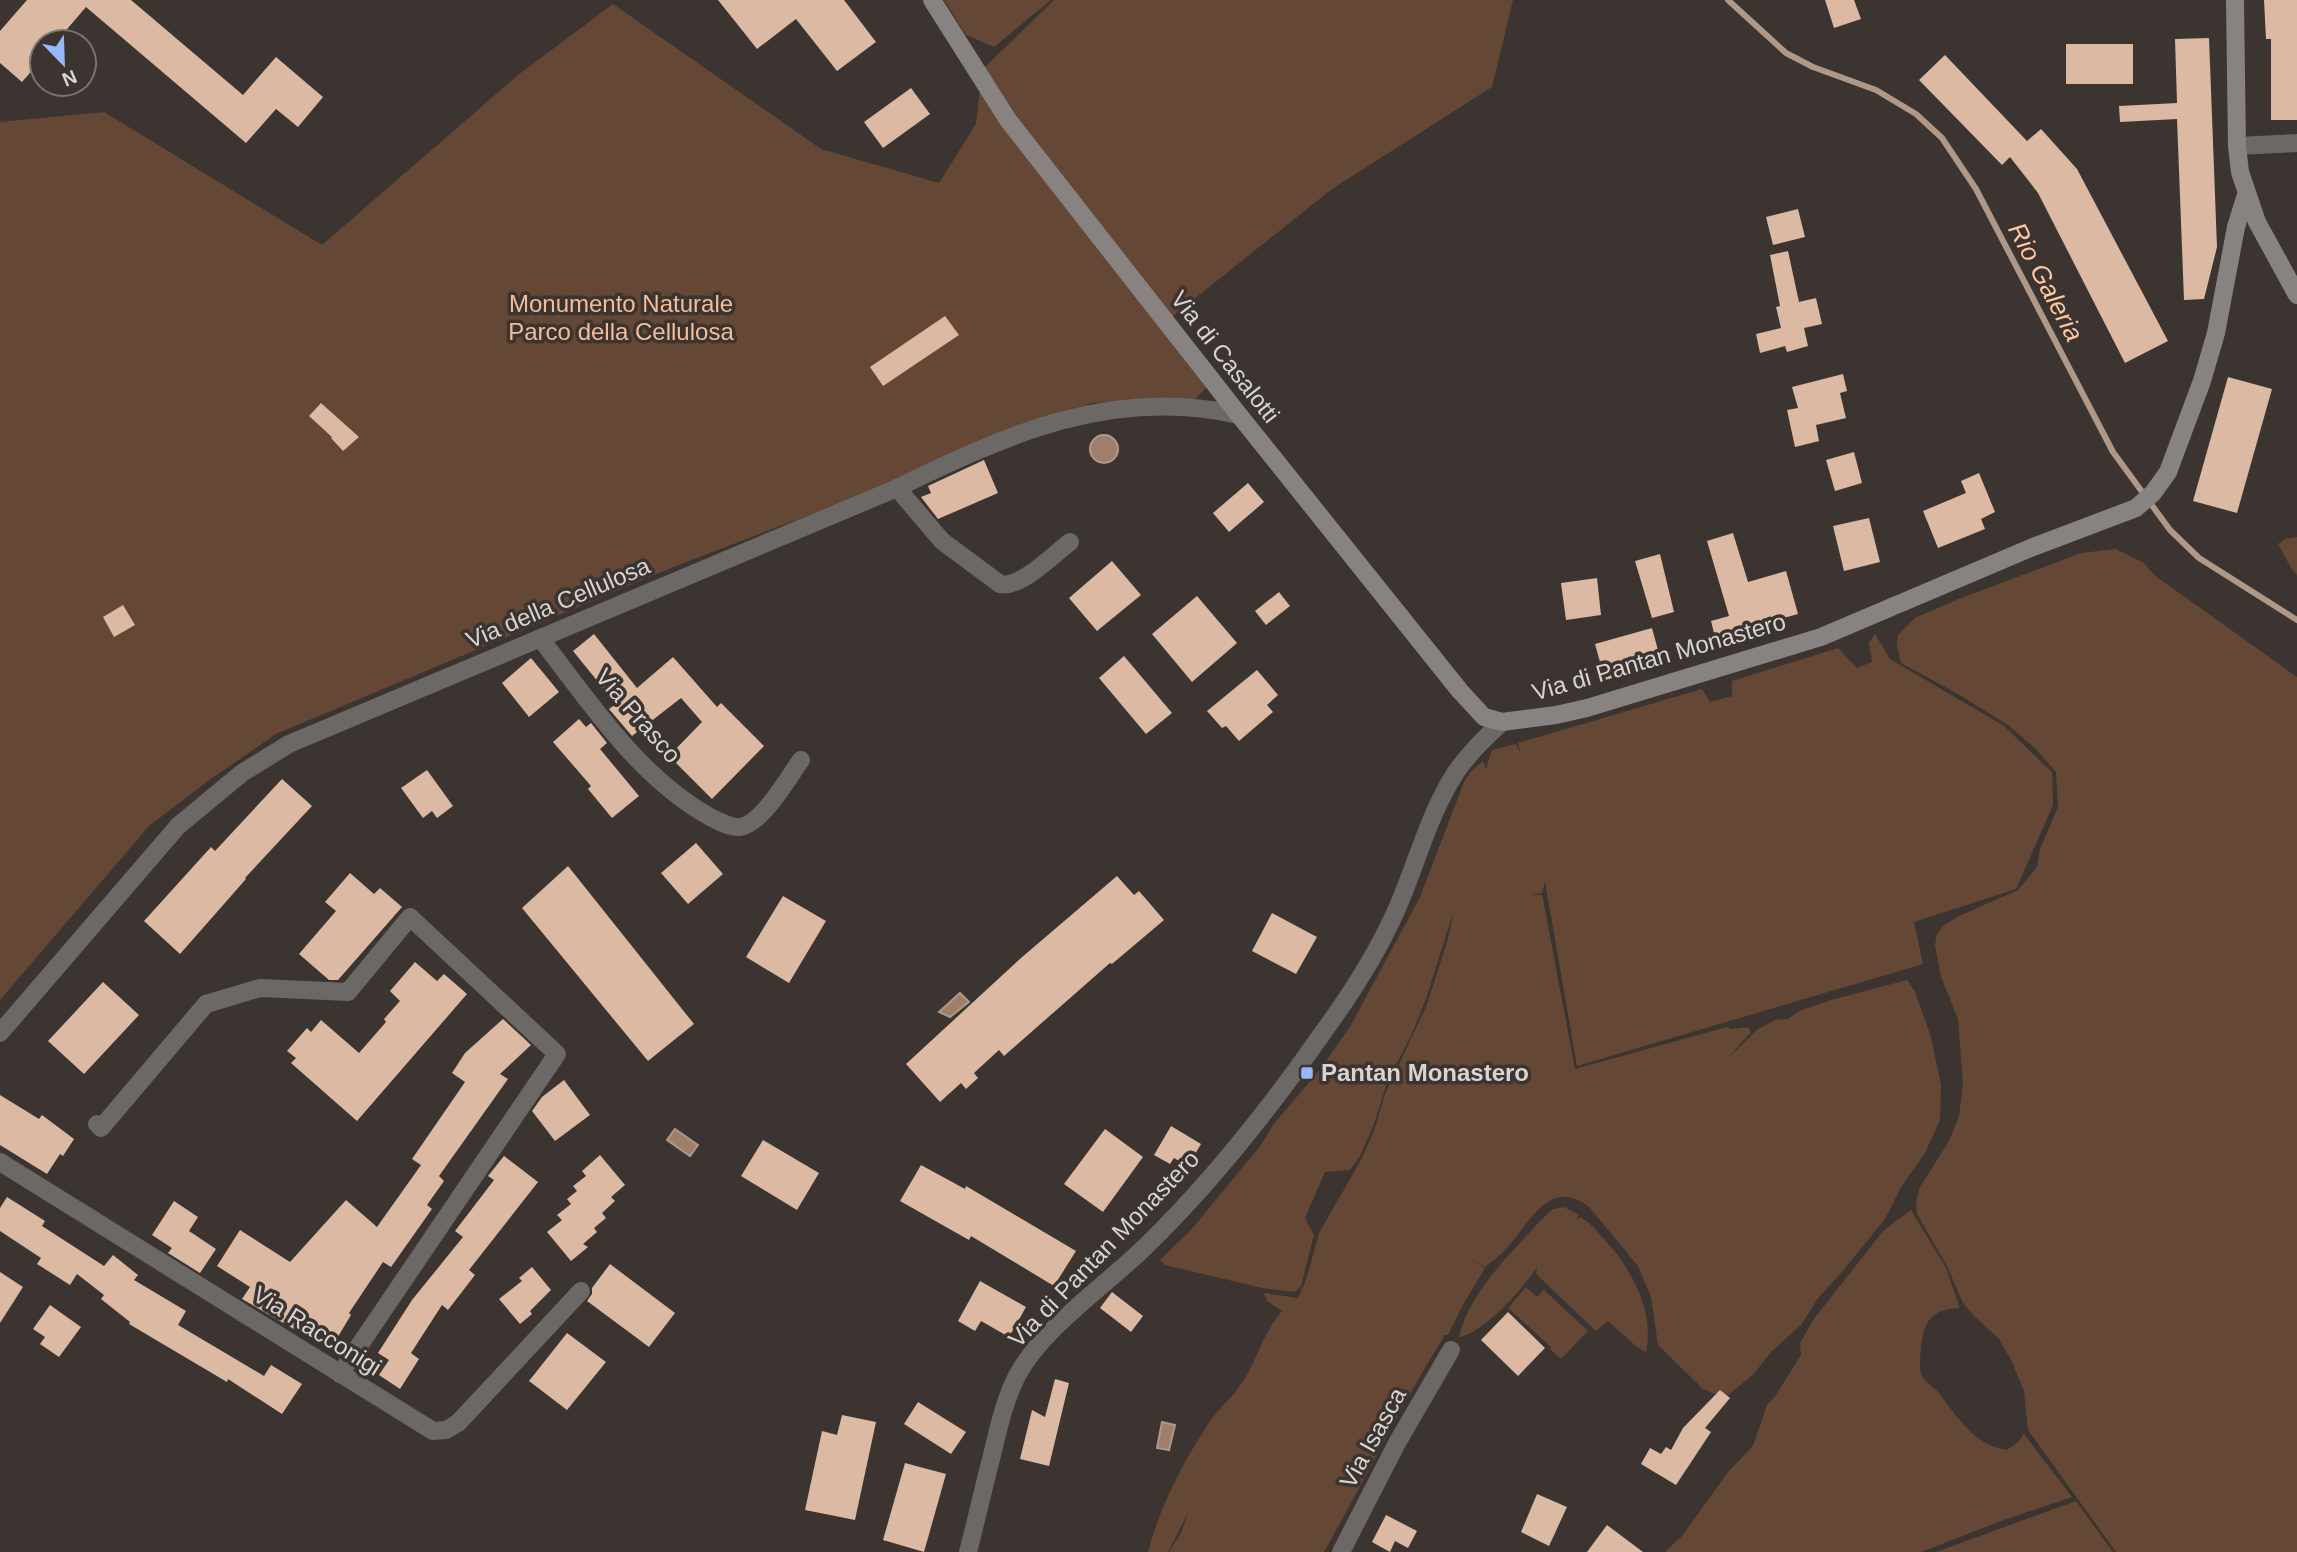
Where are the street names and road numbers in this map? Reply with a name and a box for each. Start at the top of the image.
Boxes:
street label: Via di Casalotti [1166,285,1285,428]
street label: Via della Cellulosa [462,551,654,653]
street label: Via di Pantan Monastero [1529,607,1789,706]
street label: Via Prasco [590,663,686,768]
street label: Via di Pantan Monastero [1003,1145,1204,1352]
street label: Via Racconigi [248,1280,386,1381]
street label: Via Isasca [1334,1382,1411,1493]

